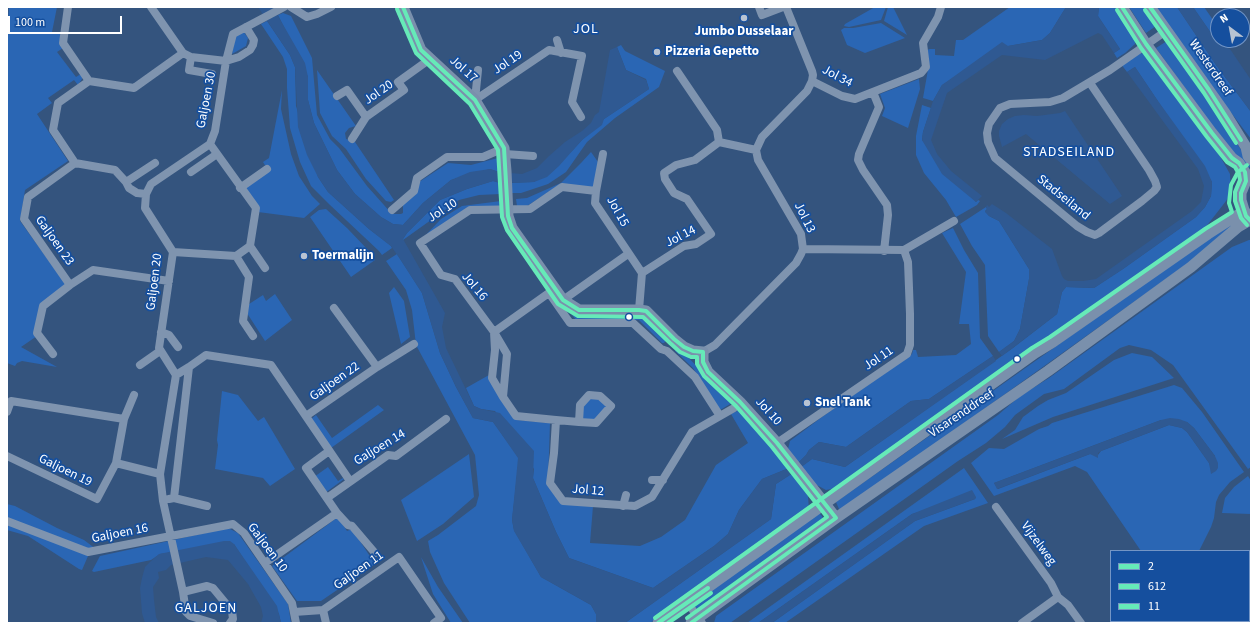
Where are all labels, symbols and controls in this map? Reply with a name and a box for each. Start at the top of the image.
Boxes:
scale bar [10,8,124,34]
north arrow [1210,8,1250,48]
text: N [1217,10,1231,27]
marker: Jumbo Dusselaar [739,13,749,23]
text: 100 m [15,14,45,31]
district label: JOL [573,22,599,38]
place label: Jumbo Dusselaar [695,24,793,40]
street label: Westerdreef [1185,37,1235,99]
place label: Pizzeria Gepetto [665,44,759,60]
marker: Pizzeria Gepetto [652,47,662,57]
street label: Jol 19 [490,48,526,78]
street label: Jol 17 [446,53,480,87]
street label: Jol 34 [819,63,855,91]
street label: Galjoen 30 [194,70,220,130]
street label: Jol 20 [361,77,397,109]
district label: STADSEILAND [1023,145,1115,161]
street label: Stadseiland [1033,172,1093,224]
street label: Jol 15 [602,194,632,230]
street label: Jol 10 [425,196,461,226]
street label: Jol 13 [790,200,818,236]
street label: Galjoen 23 [31,213,77,269]
street label: Jol 14 [663,223,699,251]
place label: Toermalijn [312,248,374,264]
marker: Toermalijn [299,251,309,261]
street label: Galjoen 20 [144,253,166,311]
street label: Jol 16 [458,270,490,304]
unlabelled marker [624,312,634,322]
street label: Jol 11 [861,344,897,374]
unlabelled marker [1012,354,1022,364]
street label: Galjoen 22 [307,359,363,405]
street label: Visarenddreef [926,386,998,442]
street label: Jol 10 [751,395,785,429]
place label: Snel Tank [815,395,871,411]
marker: Snel Tank [802,398,812,408]
street label: Galjoen 14 [351,427,409,469]
street label: Galjoen 19 [36,451,94,491]
street label: Jol 12 [571,482,605,500]
street label: Vijzelweg [1017,519,1059,569]
street label: Galjoen 10 [244,520,290,576]
street label: Galjoen 16 [90,521,150,547]
street label: Galjoen 11 [331,548,387,594]
legend [1110,550,1250,622]
text: 2 [1148,558,1154,575]
text: 612 [1148,578,1166,595]
text: 11 [1148,598,1160,615]
district label: GALJOEN [175,601,237,617]

